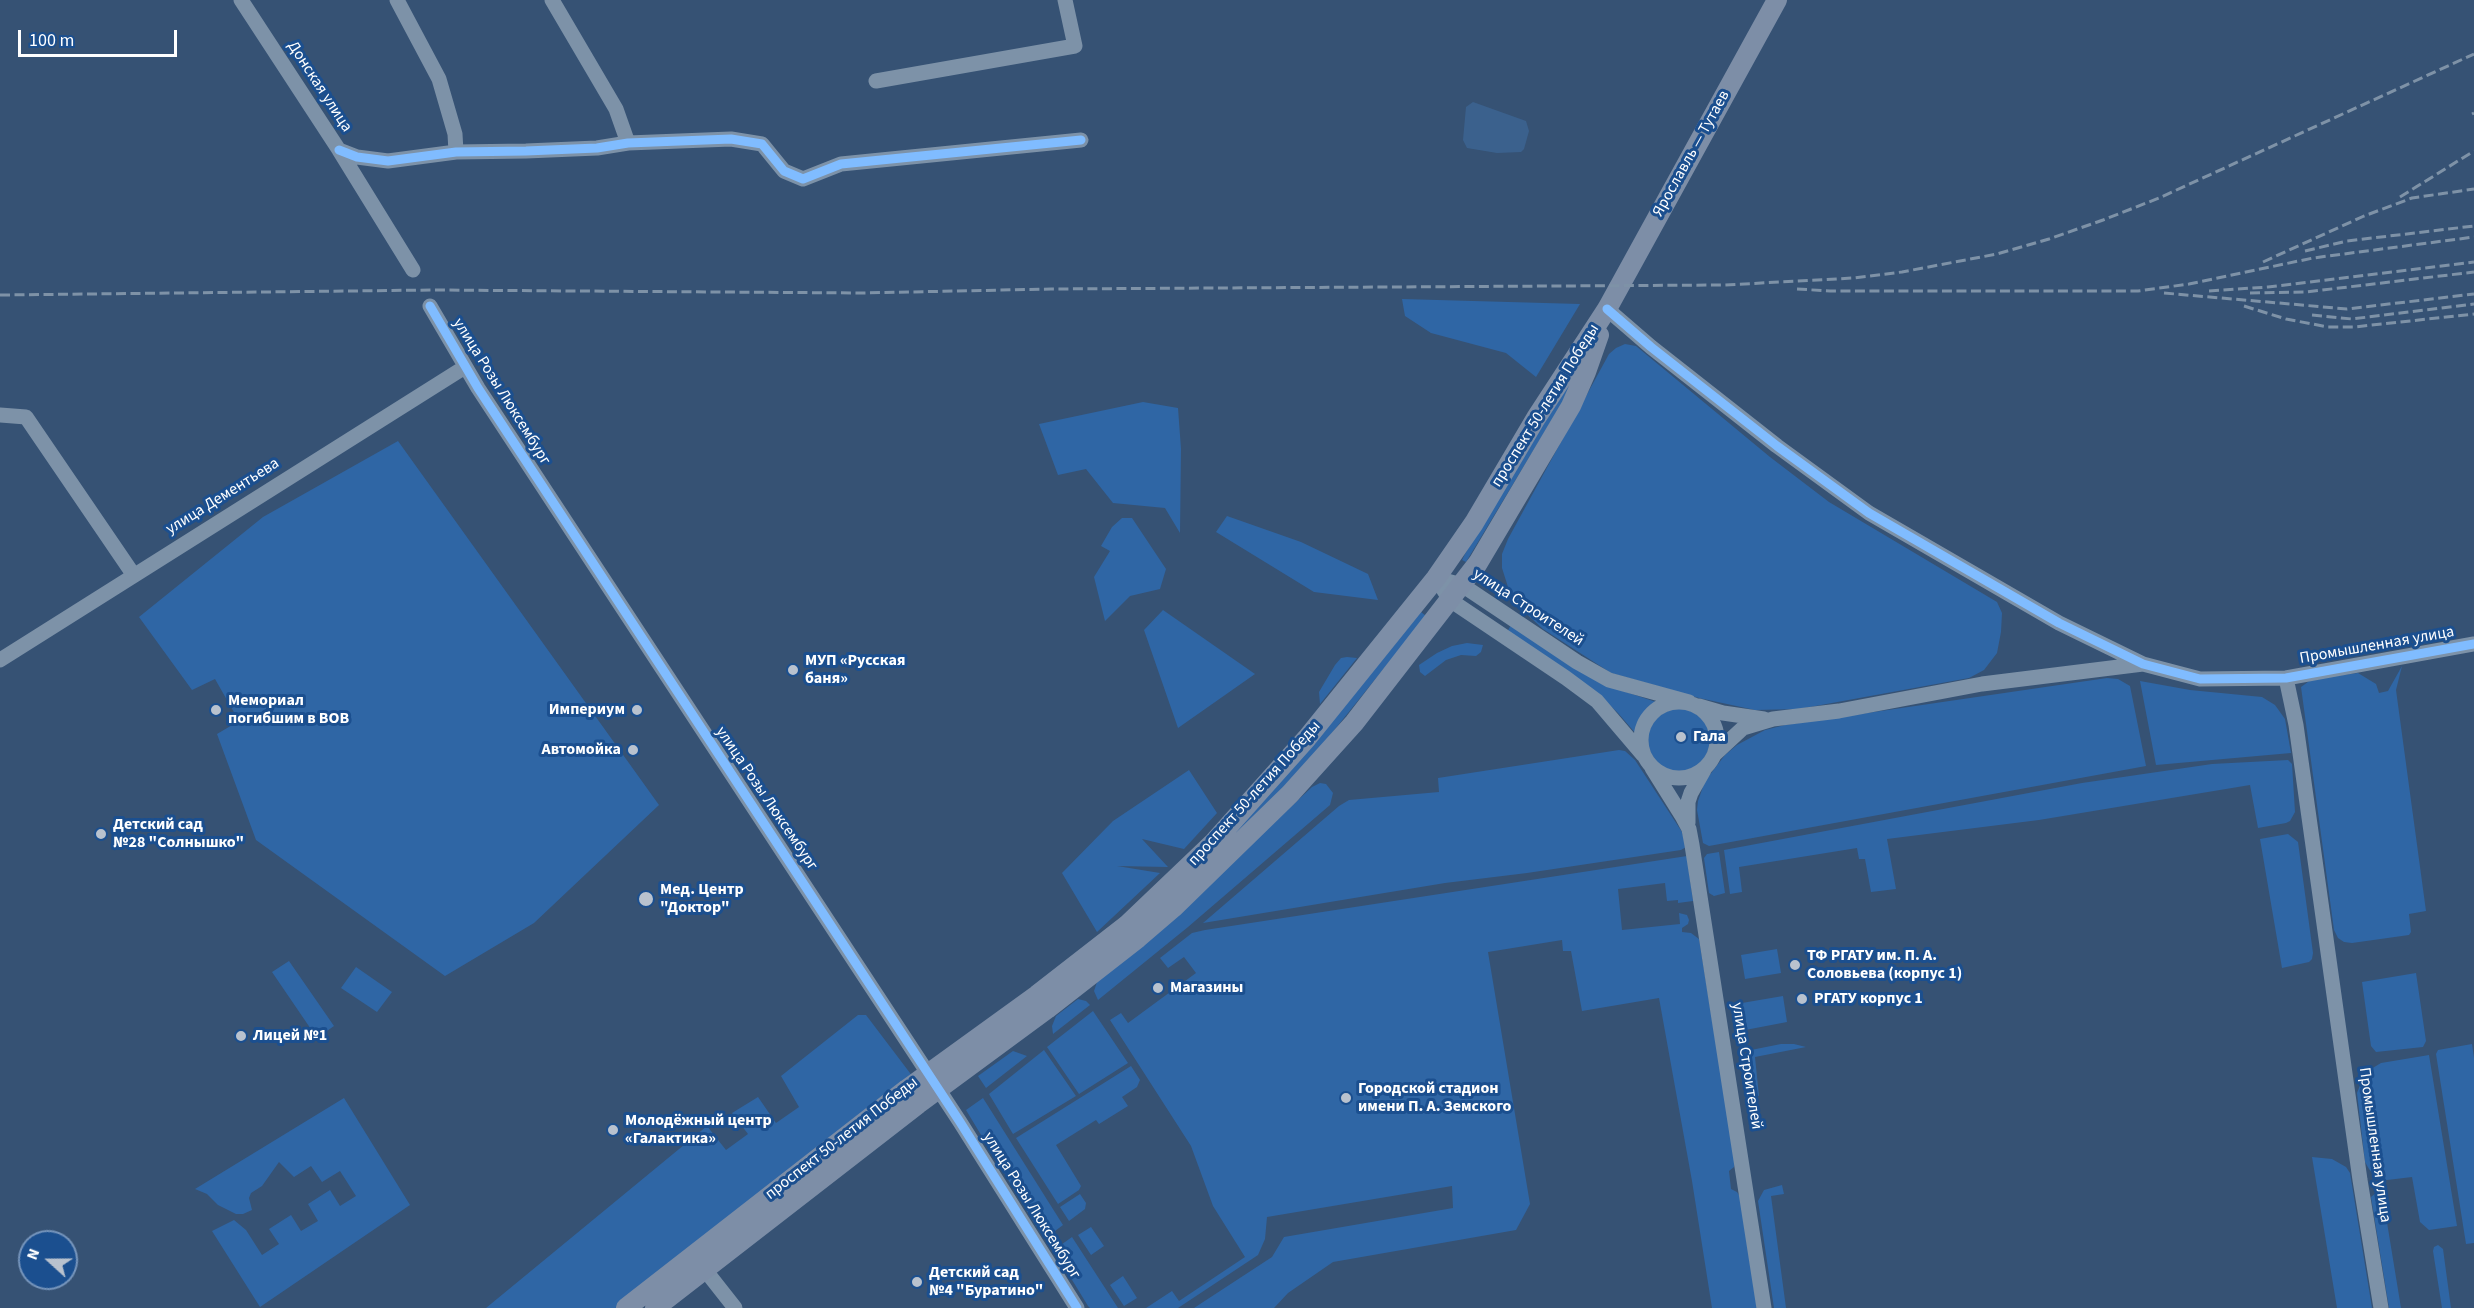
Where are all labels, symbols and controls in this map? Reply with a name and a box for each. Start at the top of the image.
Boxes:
scale bar [21,18,180,56]
text: 100 m [29,28,74,53]
street label: Донская улица [282,38,356,136]
street label: Ярославль — Тутаев [1649,88,1735,220]
street label: улица Розы Люксембург [448,315,554,469]
street label: проспект 50-летия Победы [1488,321,1604,491]
street label: улица Дементьева [163,454,283,540]
street label: улица Строителей [1469,565,1587,651]
street label: Промышленная улица [2298,623,2456,669]
place label: МУП «Русская баня» [805,651,906,689]
marker: МУП «Русская баня» [786,663,800,677]
place label: Мемориал погибшим в ВОВ [228,691,349,729]
place label: Империум [549,700,625,720]
marker: Мемориал погибшим в ВОВ [209,703,223,717]
marker: Империум [630,703,644,717]
street label: проспект 50-летия Победы [1185,718,1325,870]
street label: улица Розы Люксембург [711,723,821,875]
place label: Гала [1693,727,1726,747]
marker: Гала [1674,730,1688,744]
place label: Автомойка [542,740,621,760]
marker: Автомойка [626,743,640,757]
place label: Детский сад №28 "Солнышко" [113,815,244,853]
marker: Детский сад №28 "Солнышко" [94,827,108,841]
place label: Мед. Центр "Доктор" [660,880,744,918]
marker: Мед. Центр "Доктор" [637,890,655,908]
place label: ТФ РГАТУ им. П. А. Соловьева (корпус 1) [1807,946,1962,984]
marker: ТФ РГАТУ им. П. А. Соловьева (корпус 1) [1788,958,1802,972]
place label: Магазины [1170,978,1243,998]
marker: Магазины [1151,981,1165,995]
place label: РГАТУ корпус 1 [1814,989,1923,1009]
marker: РГАТУ корпус 1 [1795,992,1809,1006]
street label: улица Строителей [1726,1001,1766,1131]
place label: Лицей №1 [253,1026,327,1046]
marker: Лицей №1 [234,1029,248,1043]
street label: Промышленная улица [2354,1066,2394,1224]
street label: проспект 50-летия Победы [762,1073,922,1205]
place label: Городской стадион имени П. А. Земского [1358,1079,1511,1117]
marker: Городской стадион имени П. А. Земского [1339,1091,1353,1105]
place label: Молодёжный центр «Галактика» [625,1111,772,1149]
marker: Молодёжный центр «Галактика» [606,1123,620,1137]
street label: улица Розы Люксембург [978,1129,1084,1283]
north arrow [18,1230,78,1290]
text: N [21,1245,45,1263]
place label: Детский сад №4 "Буратино" [929,1263,1043,1301]
marker: Детский сад №4 "Буратино" [910,1275,924,1289]

